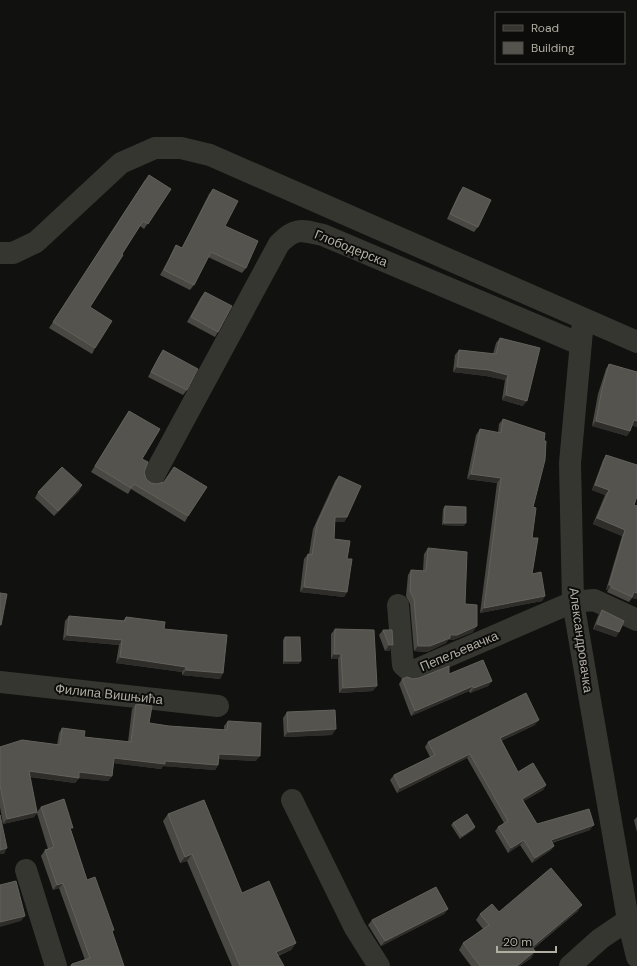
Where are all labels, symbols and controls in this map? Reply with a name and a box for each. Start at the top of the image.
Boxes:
legend [495,12,625,64]
text: Road [531,20,559,36]
text: Building [531,40,575,56]
street label: Глободерска [312,226,391,271]
street label: Александровачка [565,586,597,694]
street label: Пепељевачка [417,627,501,675]
street label: Филипа Вишњића [54,680,165,708]
scale bar [497,928,556,954]
text: 20 m [503,934,532,950]

